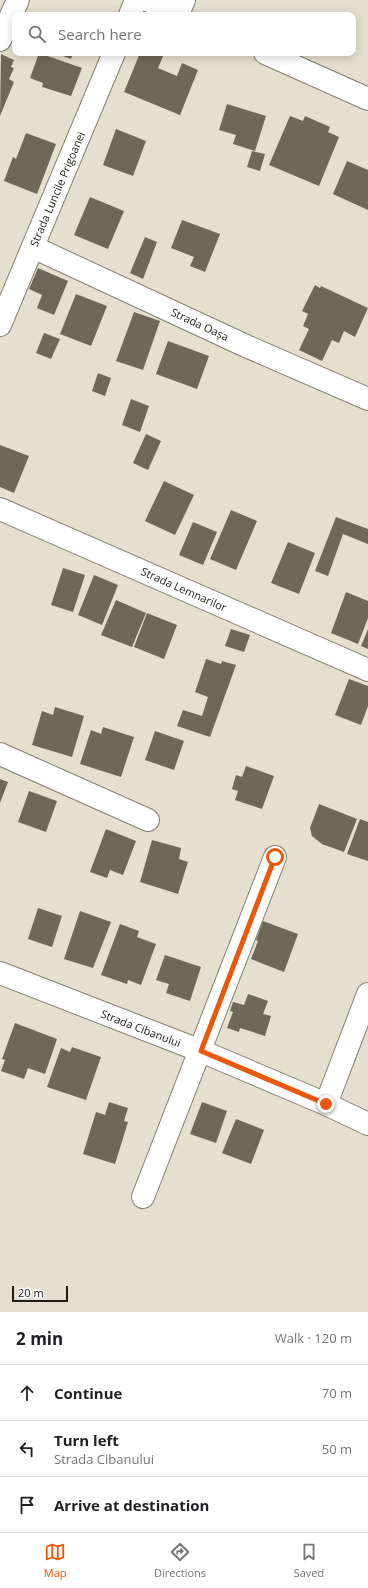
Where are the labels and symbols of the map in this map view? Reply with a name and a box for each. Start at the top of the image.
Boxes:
street label: Strada Luncile Prigoanei [26,129,88,249]
street label: Strada Oașa [169,304,231,344]
street label: Strada Lemnarilor [139,563,230,615]
route start [266,848,284,866]
street label: Strada Cibanului [99,1006,183,1050]
route end [317,1095,335,1113]
scale bar [12,1284,68,1303]

